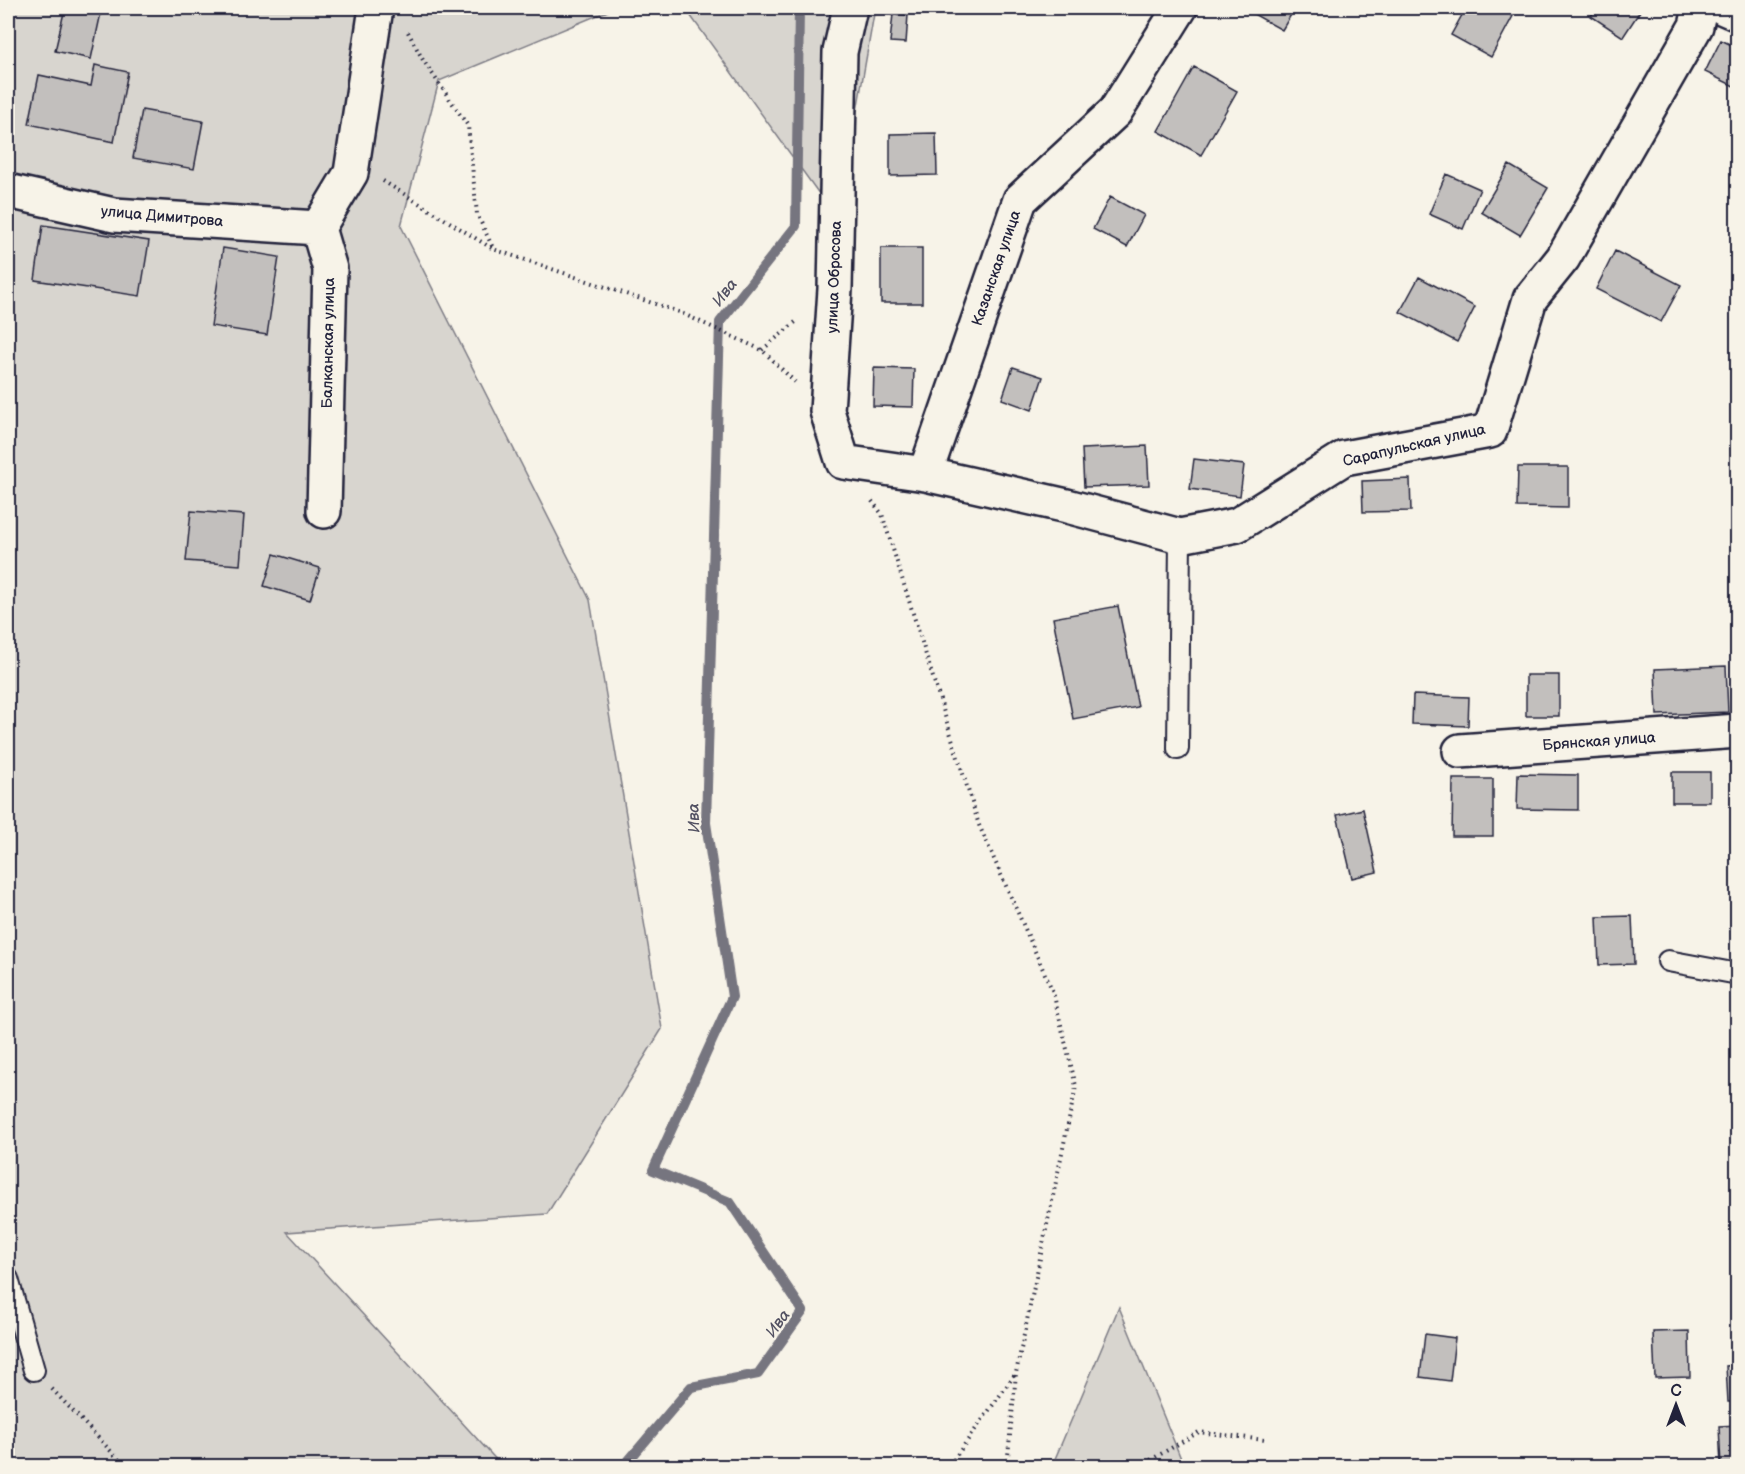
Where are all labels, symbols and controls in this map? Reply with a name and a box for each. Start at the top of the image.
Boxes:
street label: улица Димитрова [100,202,224,231]
street label: Казанская улица [968,208,1025,328]
street label: улица Обросова [823,220,846,334]
water label: Ива [709,275,742,310]
street label: Балканская улица [318,277,339,409]
street label: Сарапульская улица [1341,420,1487,471]
street label: Брянская улица [1542,728,1656,755]
water label: Ива [684,803,705,833]
water label: Ива [762,1306,795,1341]
north arrow [1646,1375,1706,1435]
text: С [1670,1382,1682,1401]

